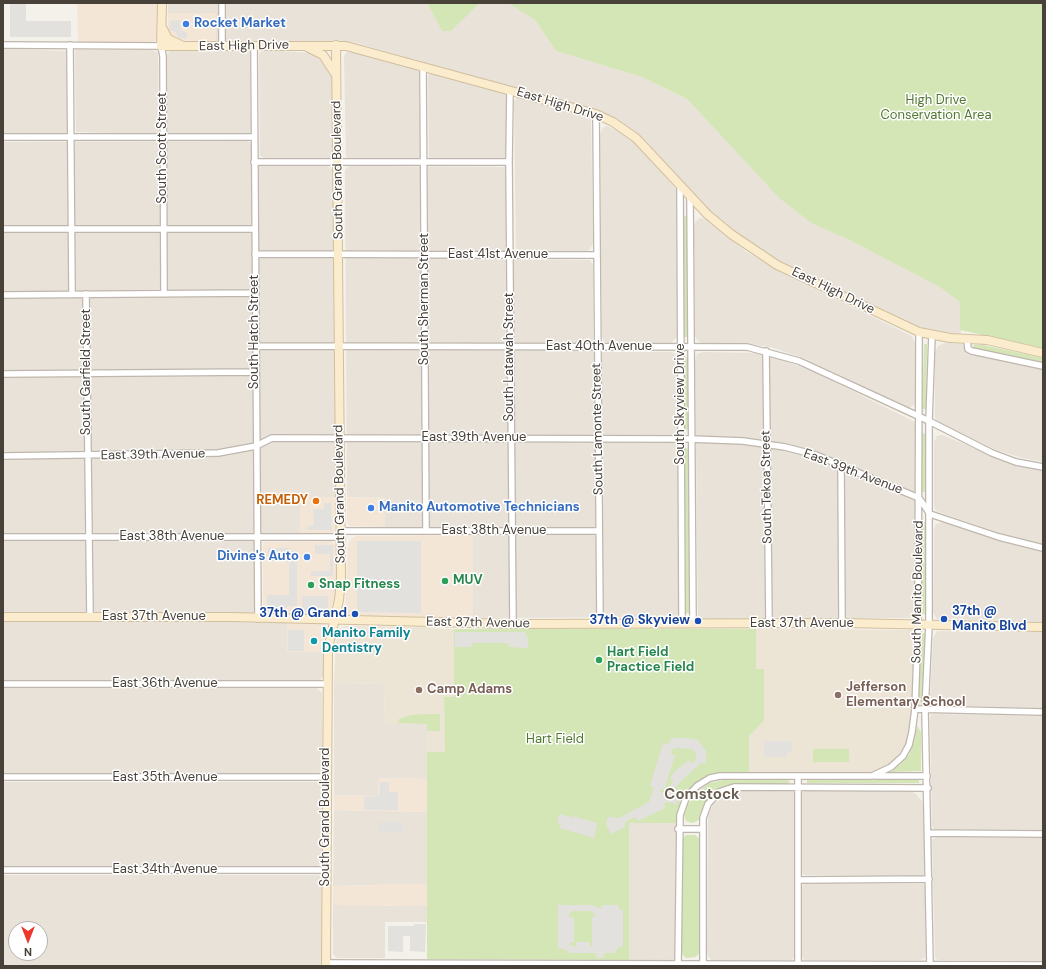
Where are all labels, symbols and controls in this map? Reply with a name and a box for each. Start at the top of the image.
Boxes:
place label: Rocket Market [194,16,286,32]
marker: Rocket Market [181,19,191,29]
street label: East High Drive [199,37,289,55]
street label: East High Drive [515,84,605,126]
street label: South Scott Street [155,92,171,204]
park label: High Drive Conservation Area [880,93,992,124]
street label: South Grand Boulevard [329,100,347,240]
street label: South Sherman Street [417,233,433,365]
street label: East 41st Avenue [448,247,548,263]
street label: East High Drive [789,264,877,318]
street label: South Hatch Street [247,275,263,389]
street label: South Latawah Street [502,292,518,422]
street label: South Garfield Street [79,309,95,435]
street label: East 40th Avenue [546,339,652,355]
street label: South Skyview Drive [673,343,689,465]
street label: South Lamonte Street [589,363,607,495]
street label: South Grand Boulevard [331,424,349,564]
street label: East 39th Avenue [422,430,526,446]
street label: South Tekoa Street [758,430,776,544]
street label: East 39th Avenue [100,446,206,464]
street label: East 39th Avenue [801,446,905,498]
place label: REMEDY [256,493,308,509]
marker: REMEDY [311,496,321,506]
place label: Manito Automotive Technicians [379,500,580,516]
marker: Manito Automotive Technicians [366,503,376,513]
street label: South Manito Boulevard [909,521,927,663]
street label: East 38th Avenue [441,523,547,539]
street label: East 38th Avenue [119,529,225,545]
place label: Divine's Auto [217,549,299,565]
marker: Divine's Auto [302,552,312,562]
place label: MUV [453,573,483,589]
marker: MUV [440,576,450,586]
place label: Snap Fitness [319,577,400,593]
marker: Snap Fitness [306,580,316,590]
place label: 37th @ Manito Blvd [952,604,1026,635]
place label: 37th @ Grand [259,606,347,622]
street label: East 37th Avenue [102,609,206,625]
marker: 37th @ Grand [350,609,360,619]
place label: 37th @ Skyview [590,613,690,629]
street label: East 37th Avenue [426,614,530,632]
marker: 37th @ Manito Blvd [939,614,949,624]
marker: 37th @ Skyview [693,616,703,626]
street label: East 37th Avenue [750,616,854,632]
place label: Manito Family Dentistry [322,626,411,657]
marker: Manito Family Dentistry [309,636,319,646]
place label: Hart Field Practice Field [607,645,694,676]
marker: Hart Field Practice Field [594,655,604,665]
street label: East 36th Avenue [112,676,218,692]
place label: Jefferson Elementary School [846,680,966,711]
place label: Camp Adams [427,682,512,698]
marker: Camp Adams [414,685,424,695]
marker: Jefferson Elementary School [833,690,843,700]
park label: Hart Field [526,732,584,748]
street label: South Grand Boulevard [318,748,334,886]
street label: East 35th Avenue [112,770,218,786]
district label: Comstock [664,786,740,804]
street label: East 34th Avenue [113,862,217,878]
north arrow [8,921,48,961]
text: N [24,945,32,959]

